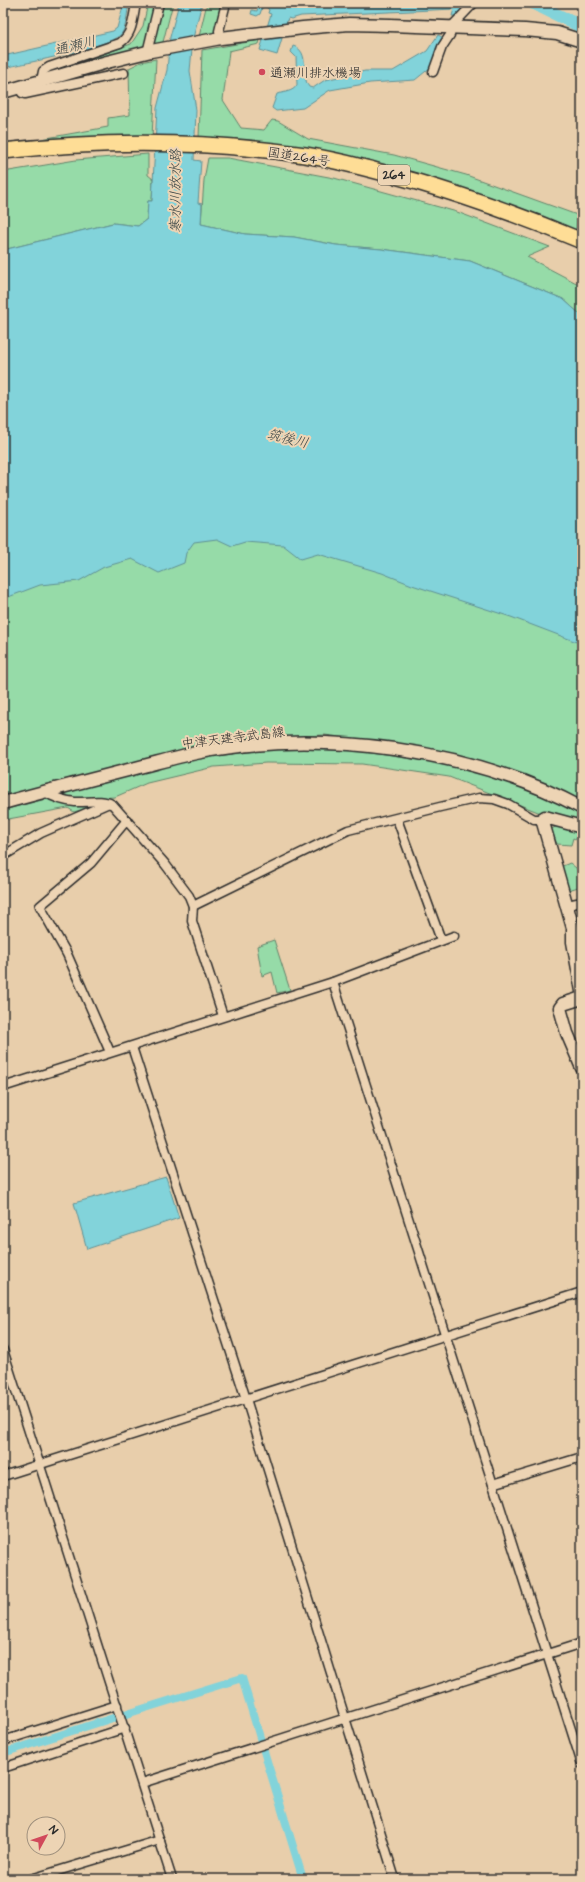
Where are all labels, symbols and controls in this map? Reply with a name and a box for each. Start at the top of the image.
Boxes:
water label: 通瀬川 [52,31,98,61]
place label: 通瀬川排水機場 [270,64,361,82]
marker: 通瀬川排水機場 [257,67,267,77]
street label: 国道264号 [266,143,332,171]
water label: 寒水川放水路 [166,148,186,233]
road number: 264 [378,165,410,185]
water label: 筑後川 [265,424,311,454]
street label: 中津天建寺武島線 [180,723,287,753]
north arrow [26,1816,66,1856]
text: N [45,1822,61,1837]

